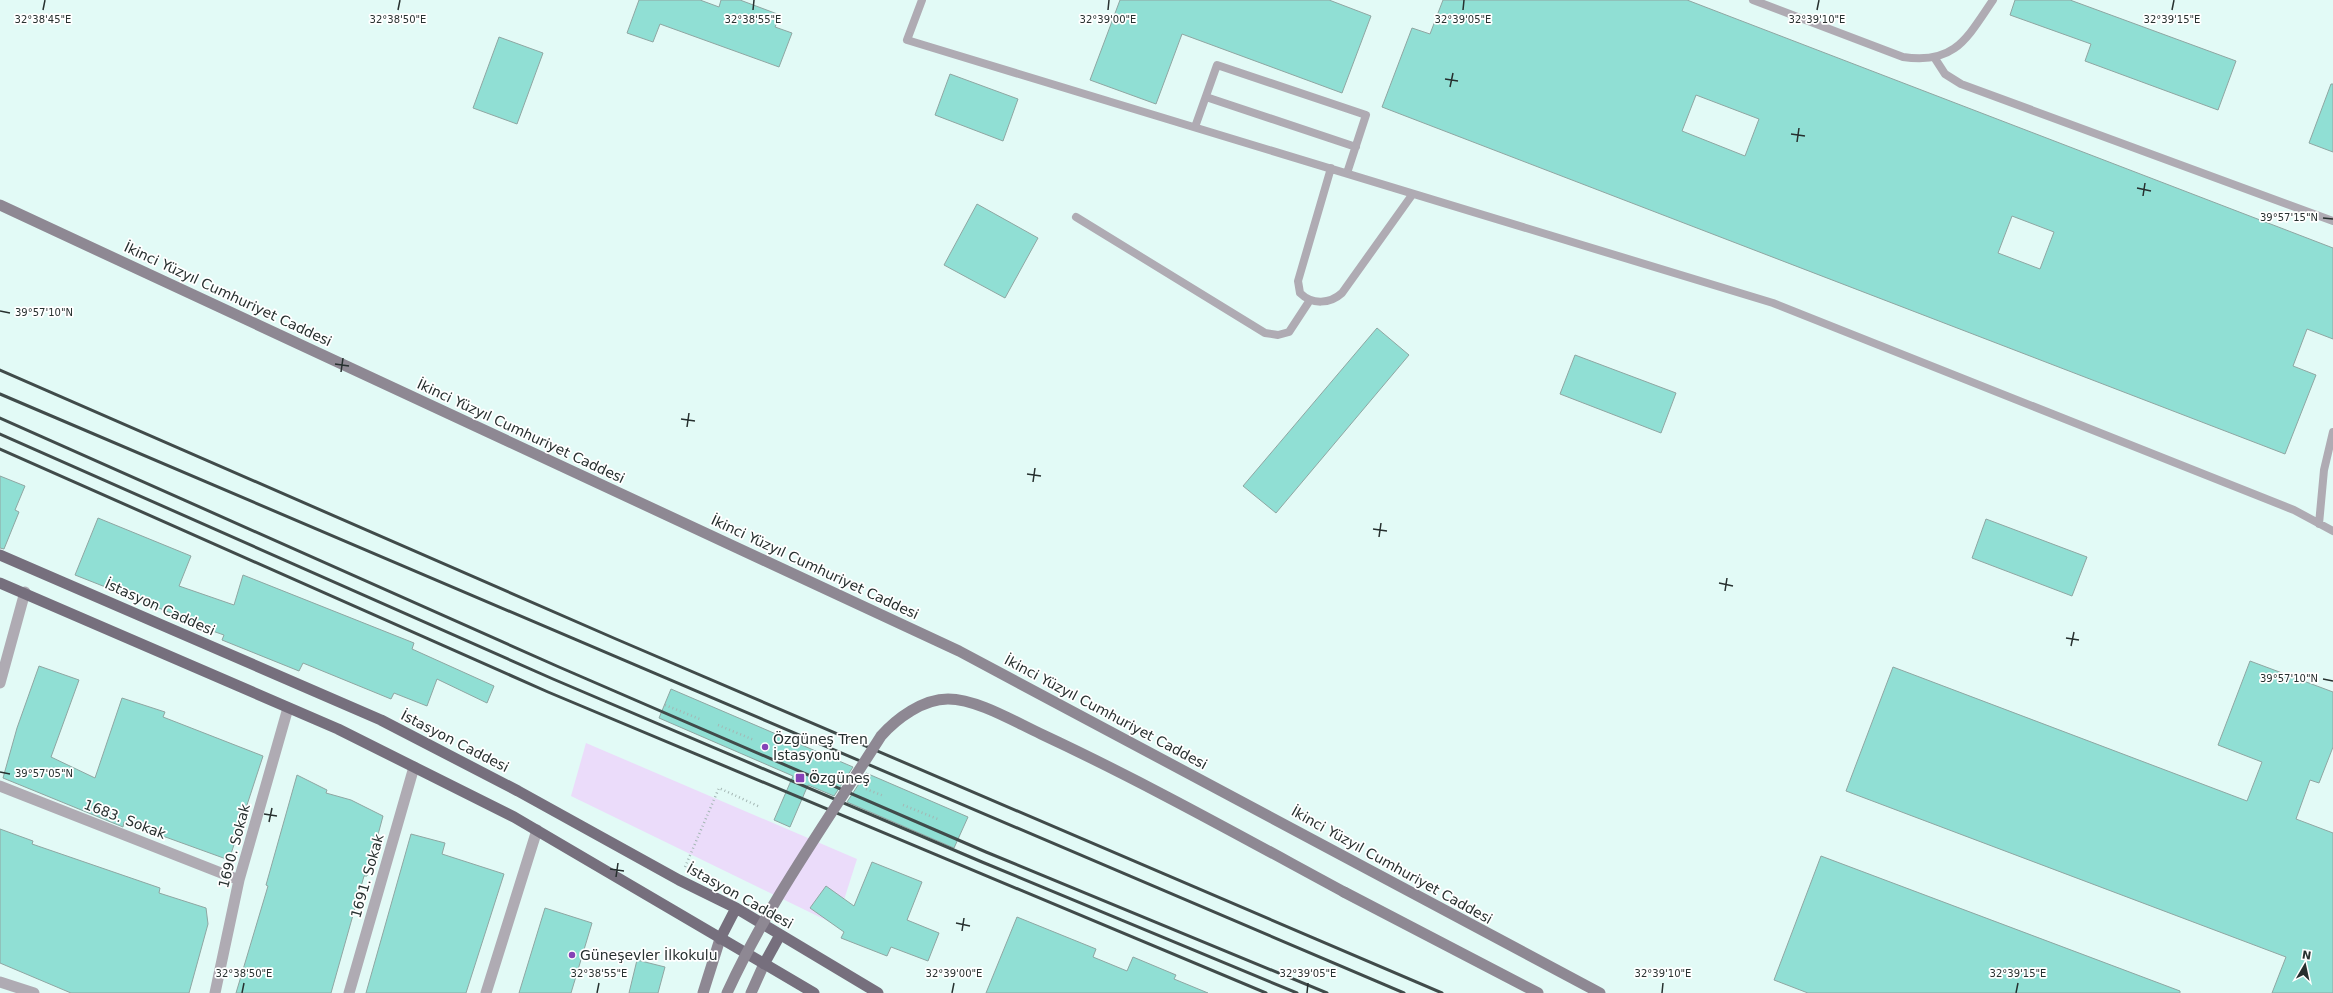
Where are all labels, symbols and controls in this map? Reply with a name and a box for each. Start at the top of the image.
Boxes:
text: 32°38'45"E [15,14,71,25]
text: 32°38'50"E [370,14,426,25]
text: 32°38'55"E [725,14,781,25]
text: 32°39'00"E [1080,14,1136,25]
text: 32°39'05"E [1435,14,1491,25]
text: 32°39'10"E [1789,14,1845,25]
text: 32°39'15"E [2144,14,2200,25]
text: 39°57'15"N [2260,212,2318,223]
street label: İkinci Yüzyıl Cumhuriyet Caddesi [122,238,335,349]
text: 39°57'10"N [15,307,73,318]
street label: İkinci Yüzyıl Cumhuriyet Caddesi [415,375,628,486]
street label: İkinci Yüzyıl Cumhuriyet Caddesi [709,511,922,622]
street label: İstasyon Caddesi [102,575,218,638]
street label: İkinci Yüzyıl Cumhuriyet Caddesi [1002,651,1211,772]
text: 39°57'10"N [2260,673,2318,684]
street label: İstasyon Caddesi [398,706,512,775]
place label: Özgüneş Tren İstasyonu [773,730,868,763]
marker: Özgüneş Tren İstasyonu [760,742,770,752]
text: 39°57'05"N [15,768,73,779]
place label: Özgüneş [809,769,870,786]
marker: Özgüneş [794,772,806,784]
street label: 1683. Sokak [82,796,169,842]
street label: 1690. Sokak [215,801,253,890]
street label: İkinci Yüzyıl Cumhuriyet Caddesi [1289,802,1496,927]
street label: 1691. Sokak [347,831,387,920]
street label: İstasyon Caddesi [684,859,796,932]
north arrow [2285,945,2325,985]
place label: Güneşevler İlkokulu [580,946,718,963]
text: N [2301,948,2312,963]
marker: Güneşevler İlkokulu [567,950,577,960]
text: 32°38'50"E [216,968,272,979]
text: 32°38'55"E [571,968,627,979]
text: 32°39'00"E [926,968,982,979]
text: 32°39'05"E [1280,968,1336,979]
text: 32°39'10"E [1635,968,1691,979]
text: 32°39'15"E [1990,968,2046,979]

